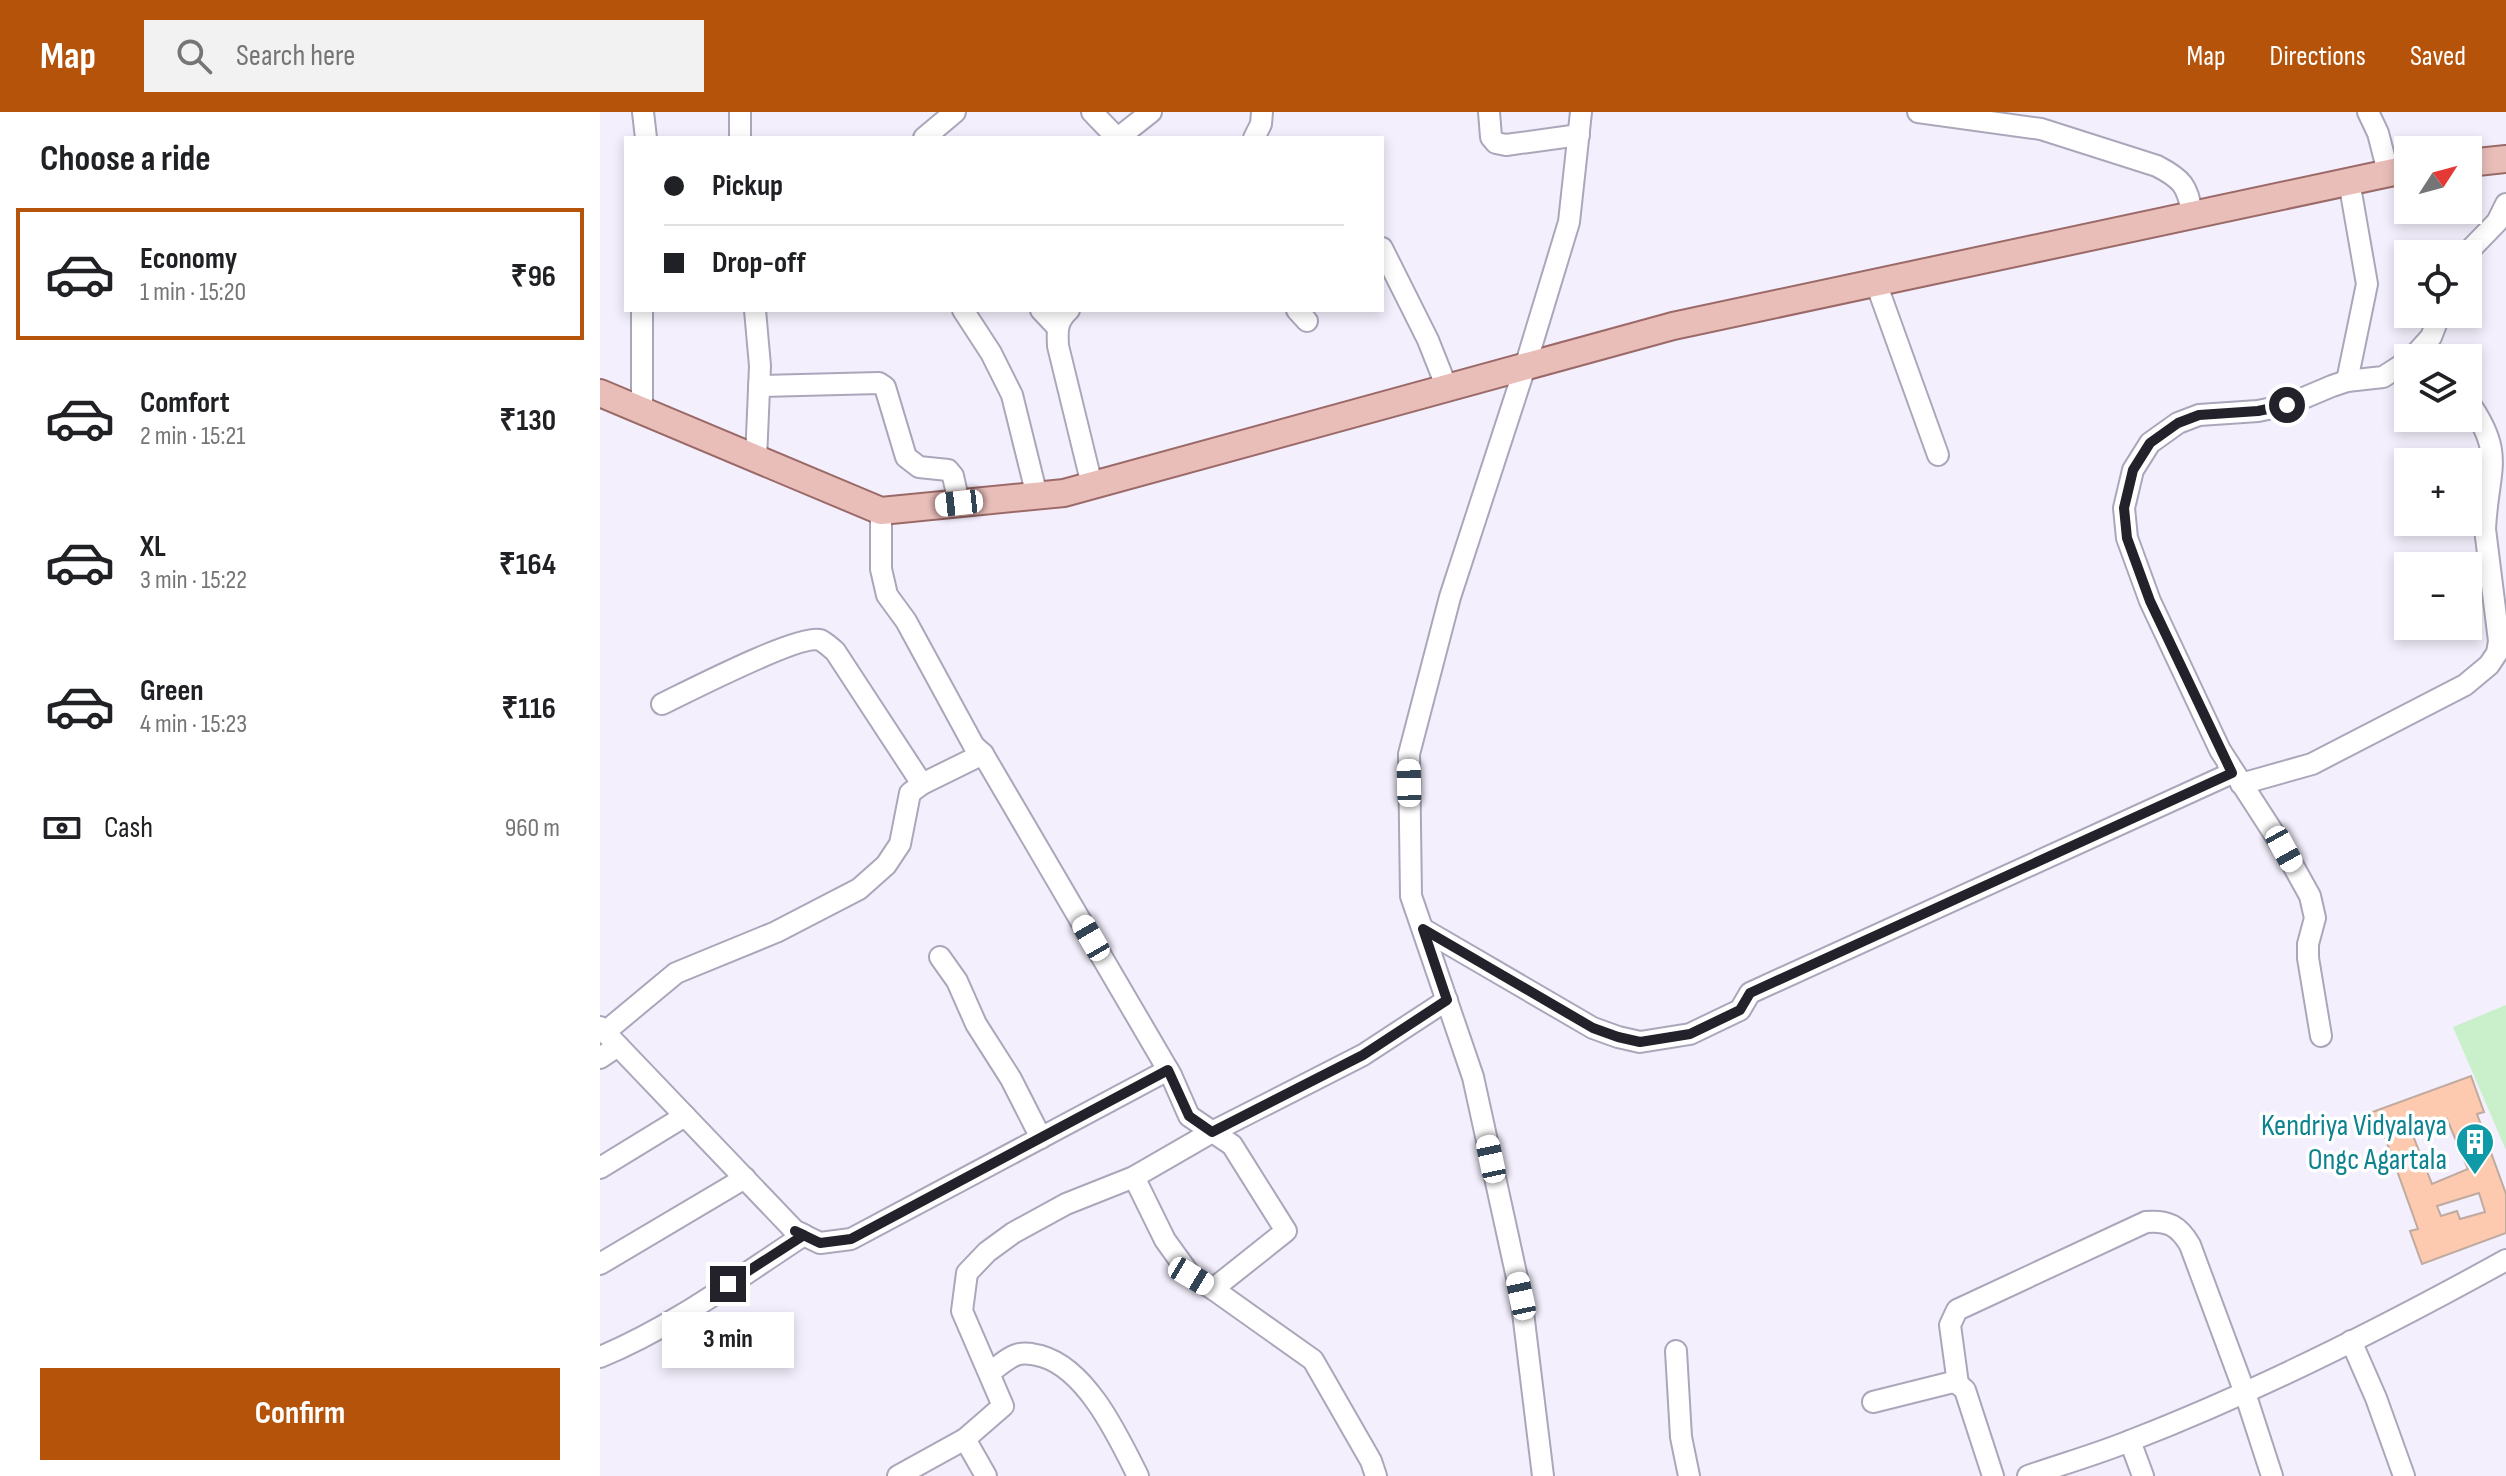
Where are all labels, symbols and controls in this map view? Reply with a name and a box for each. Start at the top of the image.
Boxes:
search box [144,20,704,92]
text: Map [40,34,96,79]
icon: search [172,34,216,78]
text: Search here [236,38,355,74]
text: Map [2187,40,2226,73]
text: Directions [2270,40,2366,73]
text: Saved [2410,40,2466,73]
north arrow [2394,136,2482,224]
map controls [2394,136,2482,640]
text: Choose a ride [40,138,211,181]
text: Pickup [712,168,783,204]
icon: car [44,238,116,310]
button: locate [2394,240,2482,328]
text: Economy [140,241,237,277]
text: Drop-off [712,245,806,281]
text: ₹96 [510,259,556,295]
text: 1 min · 15:20 [140,277,246,308]
button: layers [2394,344,2482,432]
icon: car [44,382,116,454]
text: Comfort [140,385,230,421]
route start [2269,387,2305,423]
text: ₹130 [499,403,556,439]
text: 2 min · 15:21 [140,421,245,452]
button: + [2394,448,2482,536]
car [934,489,984,517]
icon: car [44,526,116,598]
text: XL [140,529,166,565]
text: ₹164 [499,547,556,583]
button: − [2394,552,2482,640]
text: 3 min · 15:22 [140,565,247,596]
icon: car [44,670,116,742]
text: Green [140,673,204,709]
text: ₹116 [501,691,556,727]
text: 4 min · 15:23 [140,709,247,740]
car [1397,759,1421,807]
icon: cash [40,806,84,850]
text: Cash [104,810,153,846]
text: 960 m [505,813,560,844]
car [2262,822,2306,876]
car [1069,911,1113,965]
place label: Kendriya Vidyalaya Ongc Agartala [2261,1108,2447,1178]
building icon: Kendriya Vidyalaya Ongc Agartala [2454,1121,2496,1176]
car [1474,1133,1508,1185]
car [1164,1253,1218,1299]
route end [710,1266,746,1302]
car [1504,1270,1538,1322]
callout: 3 min [662,1312,794,1368]
text: 3 min [703,1324,753,1355]
button: Confirm [40,1368,560,1460]

